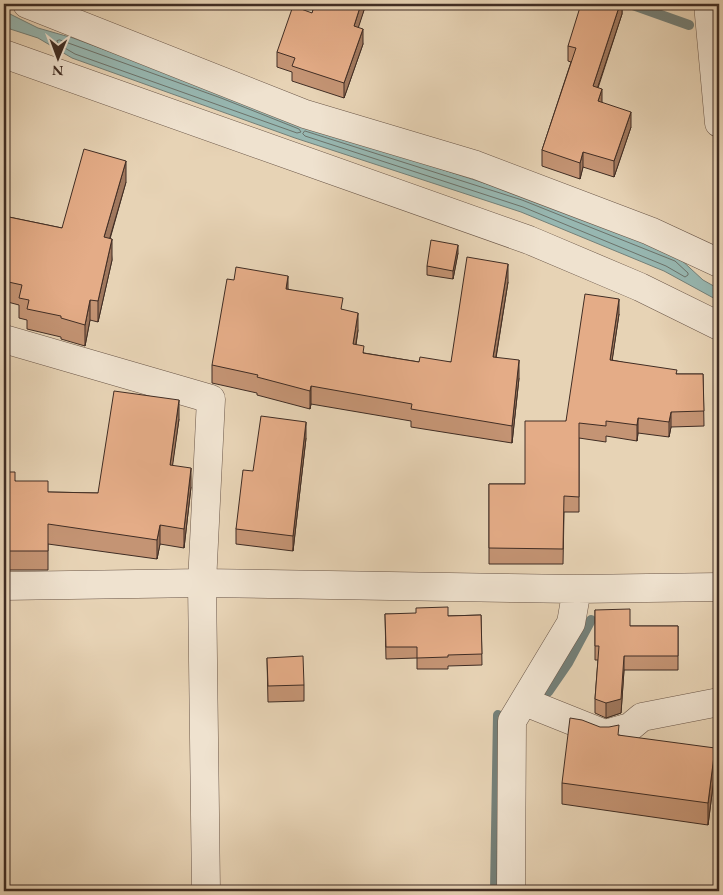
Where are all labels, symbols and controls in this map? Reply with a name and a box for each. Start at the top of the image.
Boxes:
north arrow [32,32,82,82]
text: N [51,62,64,80]

